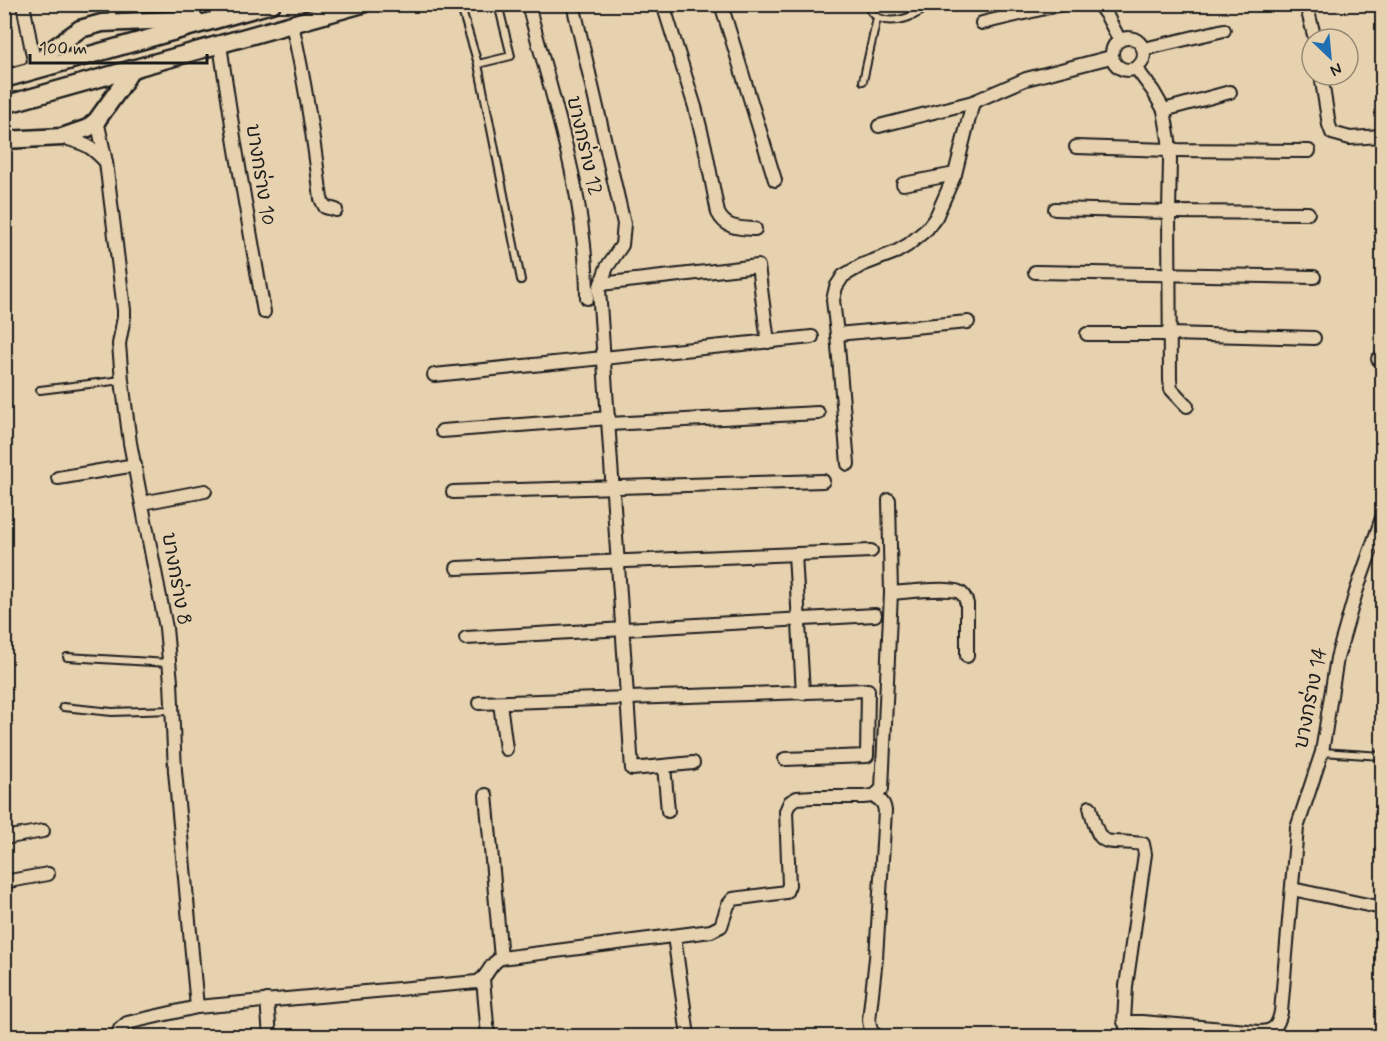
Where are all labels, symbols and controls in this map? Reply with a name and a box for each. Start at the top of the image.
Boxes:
scale bar [30,27,207,65]
north arrow [1300,27,1360,87]
text: 100 m [39,37,87,61]
text: N [1327,57,1345,81]
street label: บางกร่าง 12 [559,93,610,198]
street label: บางกร่าง 10 [239,122,282,228]
street label: บางกร่าง 8 [155,531,198,627]
street label: บางกร่าง 14 [1287,645,1334,751]

